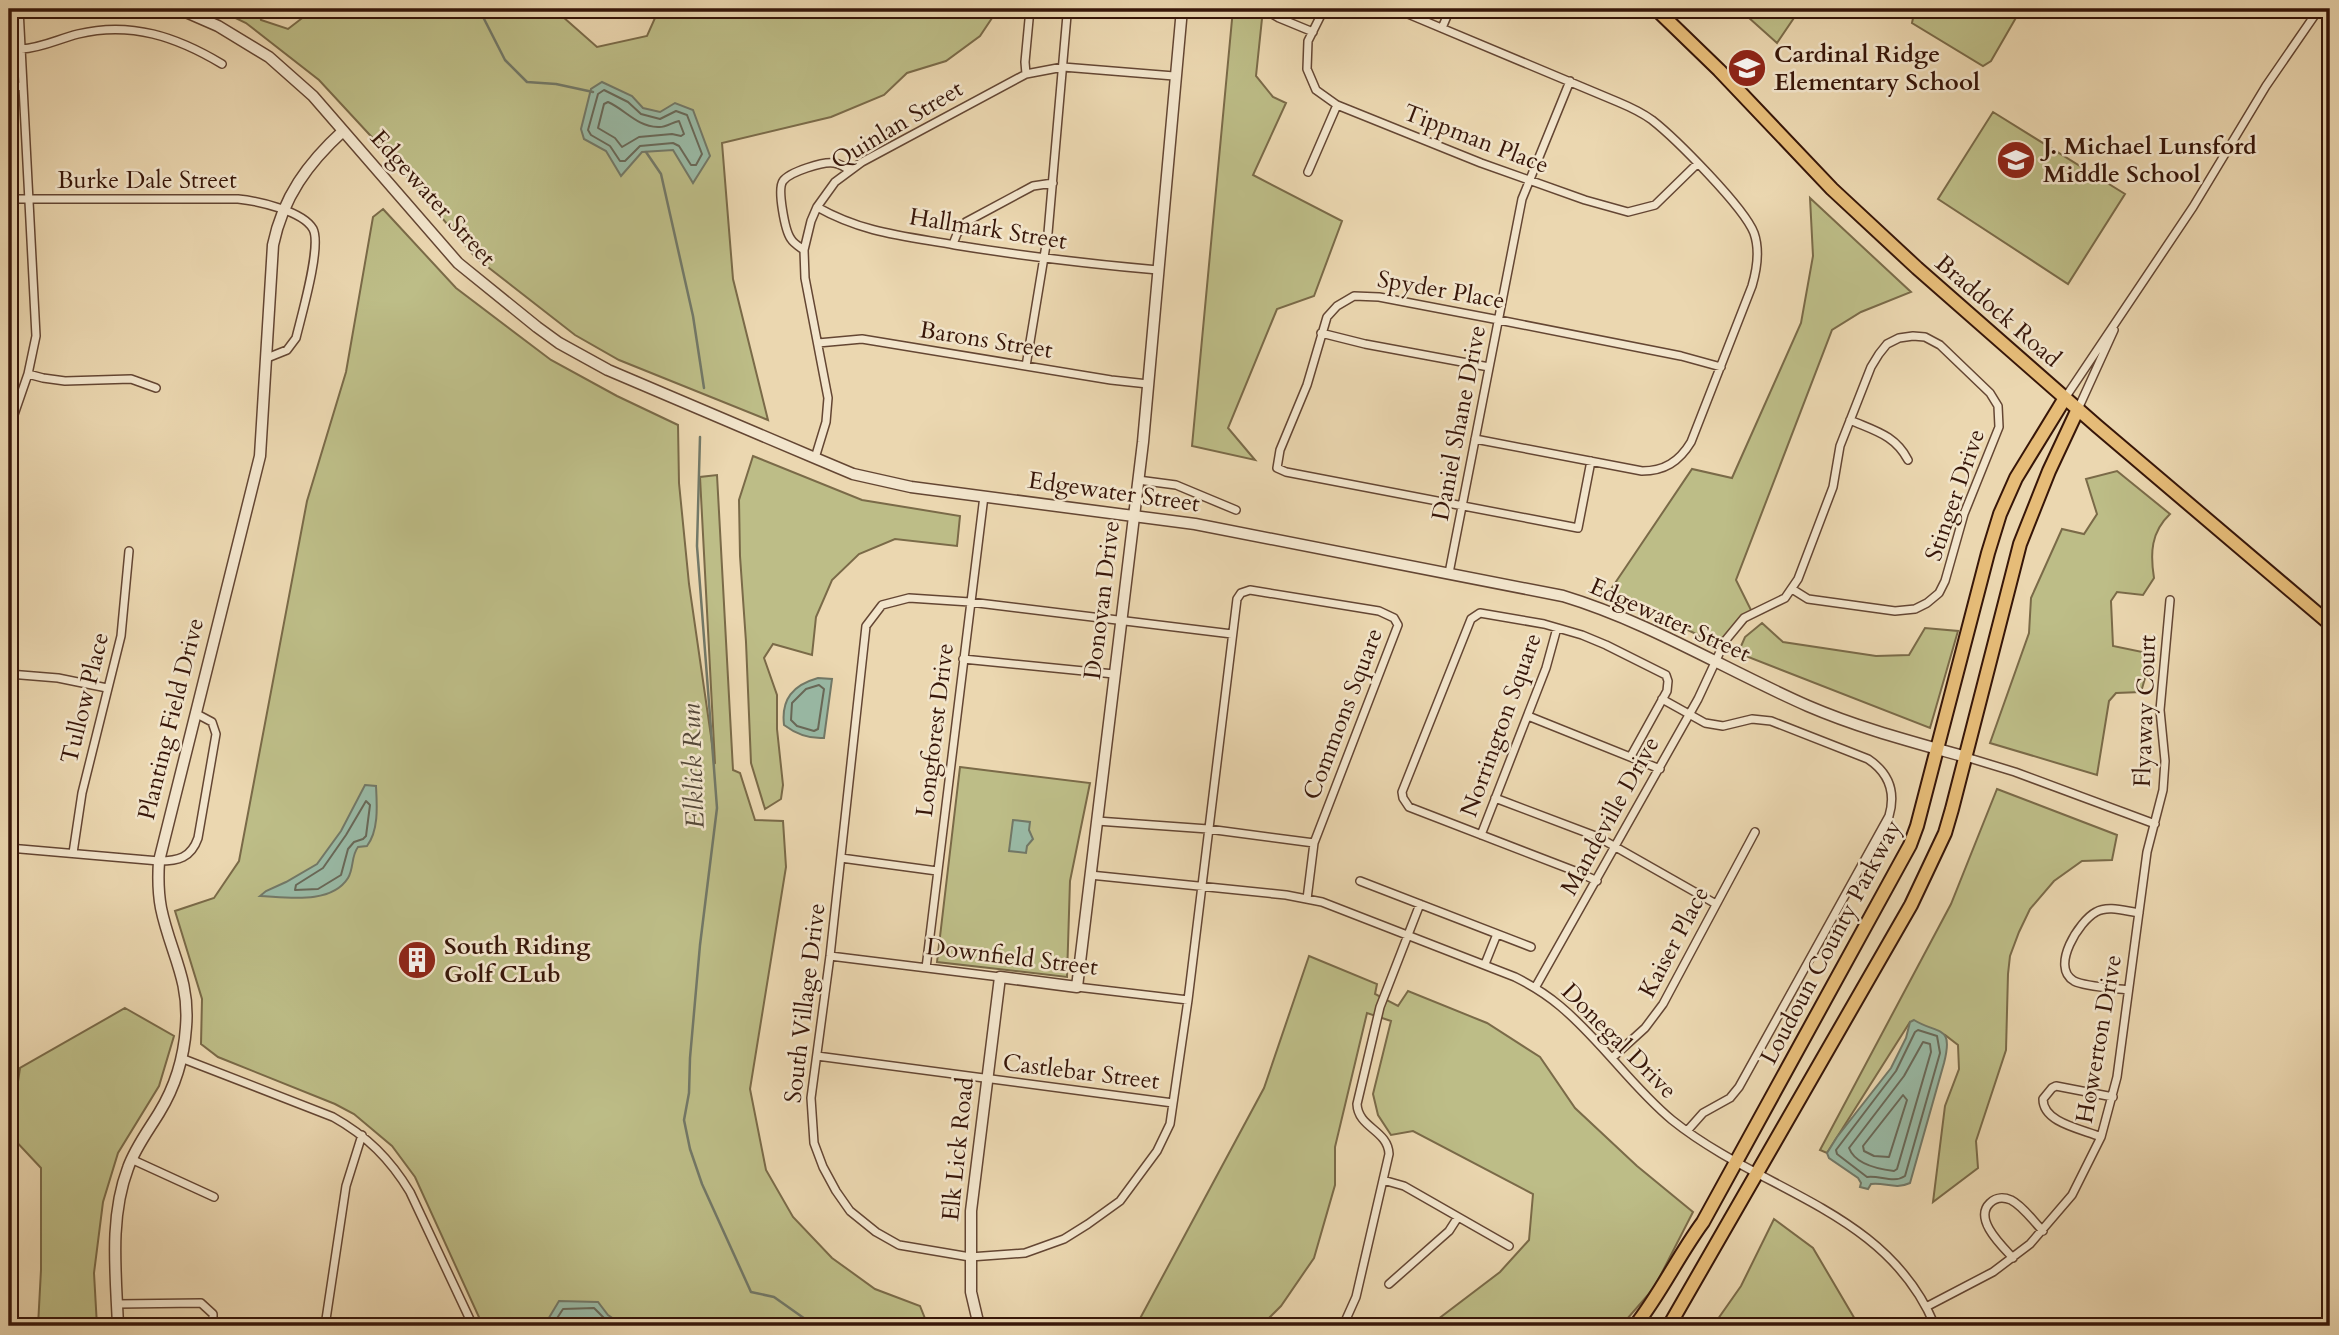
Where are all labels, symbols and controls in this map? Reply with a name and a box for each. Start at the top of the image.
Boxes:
place label: Cardinal Ridge Elementary School [1774,38,1980,99]
school or university icon: Cardinal Ridge Elementary School [1726,47,1768,89]
street label: Quinlan Street [825,72,970,177]
street label: Tippman Place [1399,96,1553,182]
street label: Edgewater Street [363,123,503,274]
place label: J. Michael Lunsford Middle School [2040,130,2257,191]
school or university icon: J. Michael Lunsford Middle School [1995,139,2037,181]
street label: Burke Dale Street [57,164,237,197]
street label: Hallmark Street [907,200,1070,258]
street label: Braddock Road [1928,247,2068,375]
street label: Spyder Place [1375,263,1507,317]
street label: Barons Street [917,313,1055,367]
street label: Daniel Shane Drive [1424,323,1494,523]
street label: Stinger Drive [1917,425,1993,565]
street label: Edgewater Street [1026,464,1202,520]
street label: Donovan Drive [1076,519,1128,681]
street label: Edgewater Street [1584,570,1756,670]
street label: Planting Field Drive [130,615,212,823]
street label: Commons Square [1295,624,1391,804]
street label: Norrington Square [1452,628,1550,822]
street label: Tullow Place [53,629,117,767]
street label: Flyaway Court [2126,634,2164,788]
street label: Longforest Drive [908,641,962,819]
water label: Elklick Run [673,702,713,829]
street label: Mandeville Drive [1553,731,1667,901]
street label: Loudoun County Parkway [1752,813,1910,1070]
street label: Kaiser Place [1631,881,1717,1003]
street label: South Village Drive [776,901,834,1105]
place label: South Riding Golf CLub [444,930,591,991]
street label: Downfield Street [924,930,1100,984]
building icon: South Riding Golf CLub [396,939,438,981]
street label: Howerton Drive [2068,952,2130,1126]
street label: Donegal Drive [1554,976,1684,1106]
street label: Castlebar Street [1001,1046,1162,1098]
street label: Elk Lick Road [934,1075,982,1223]

